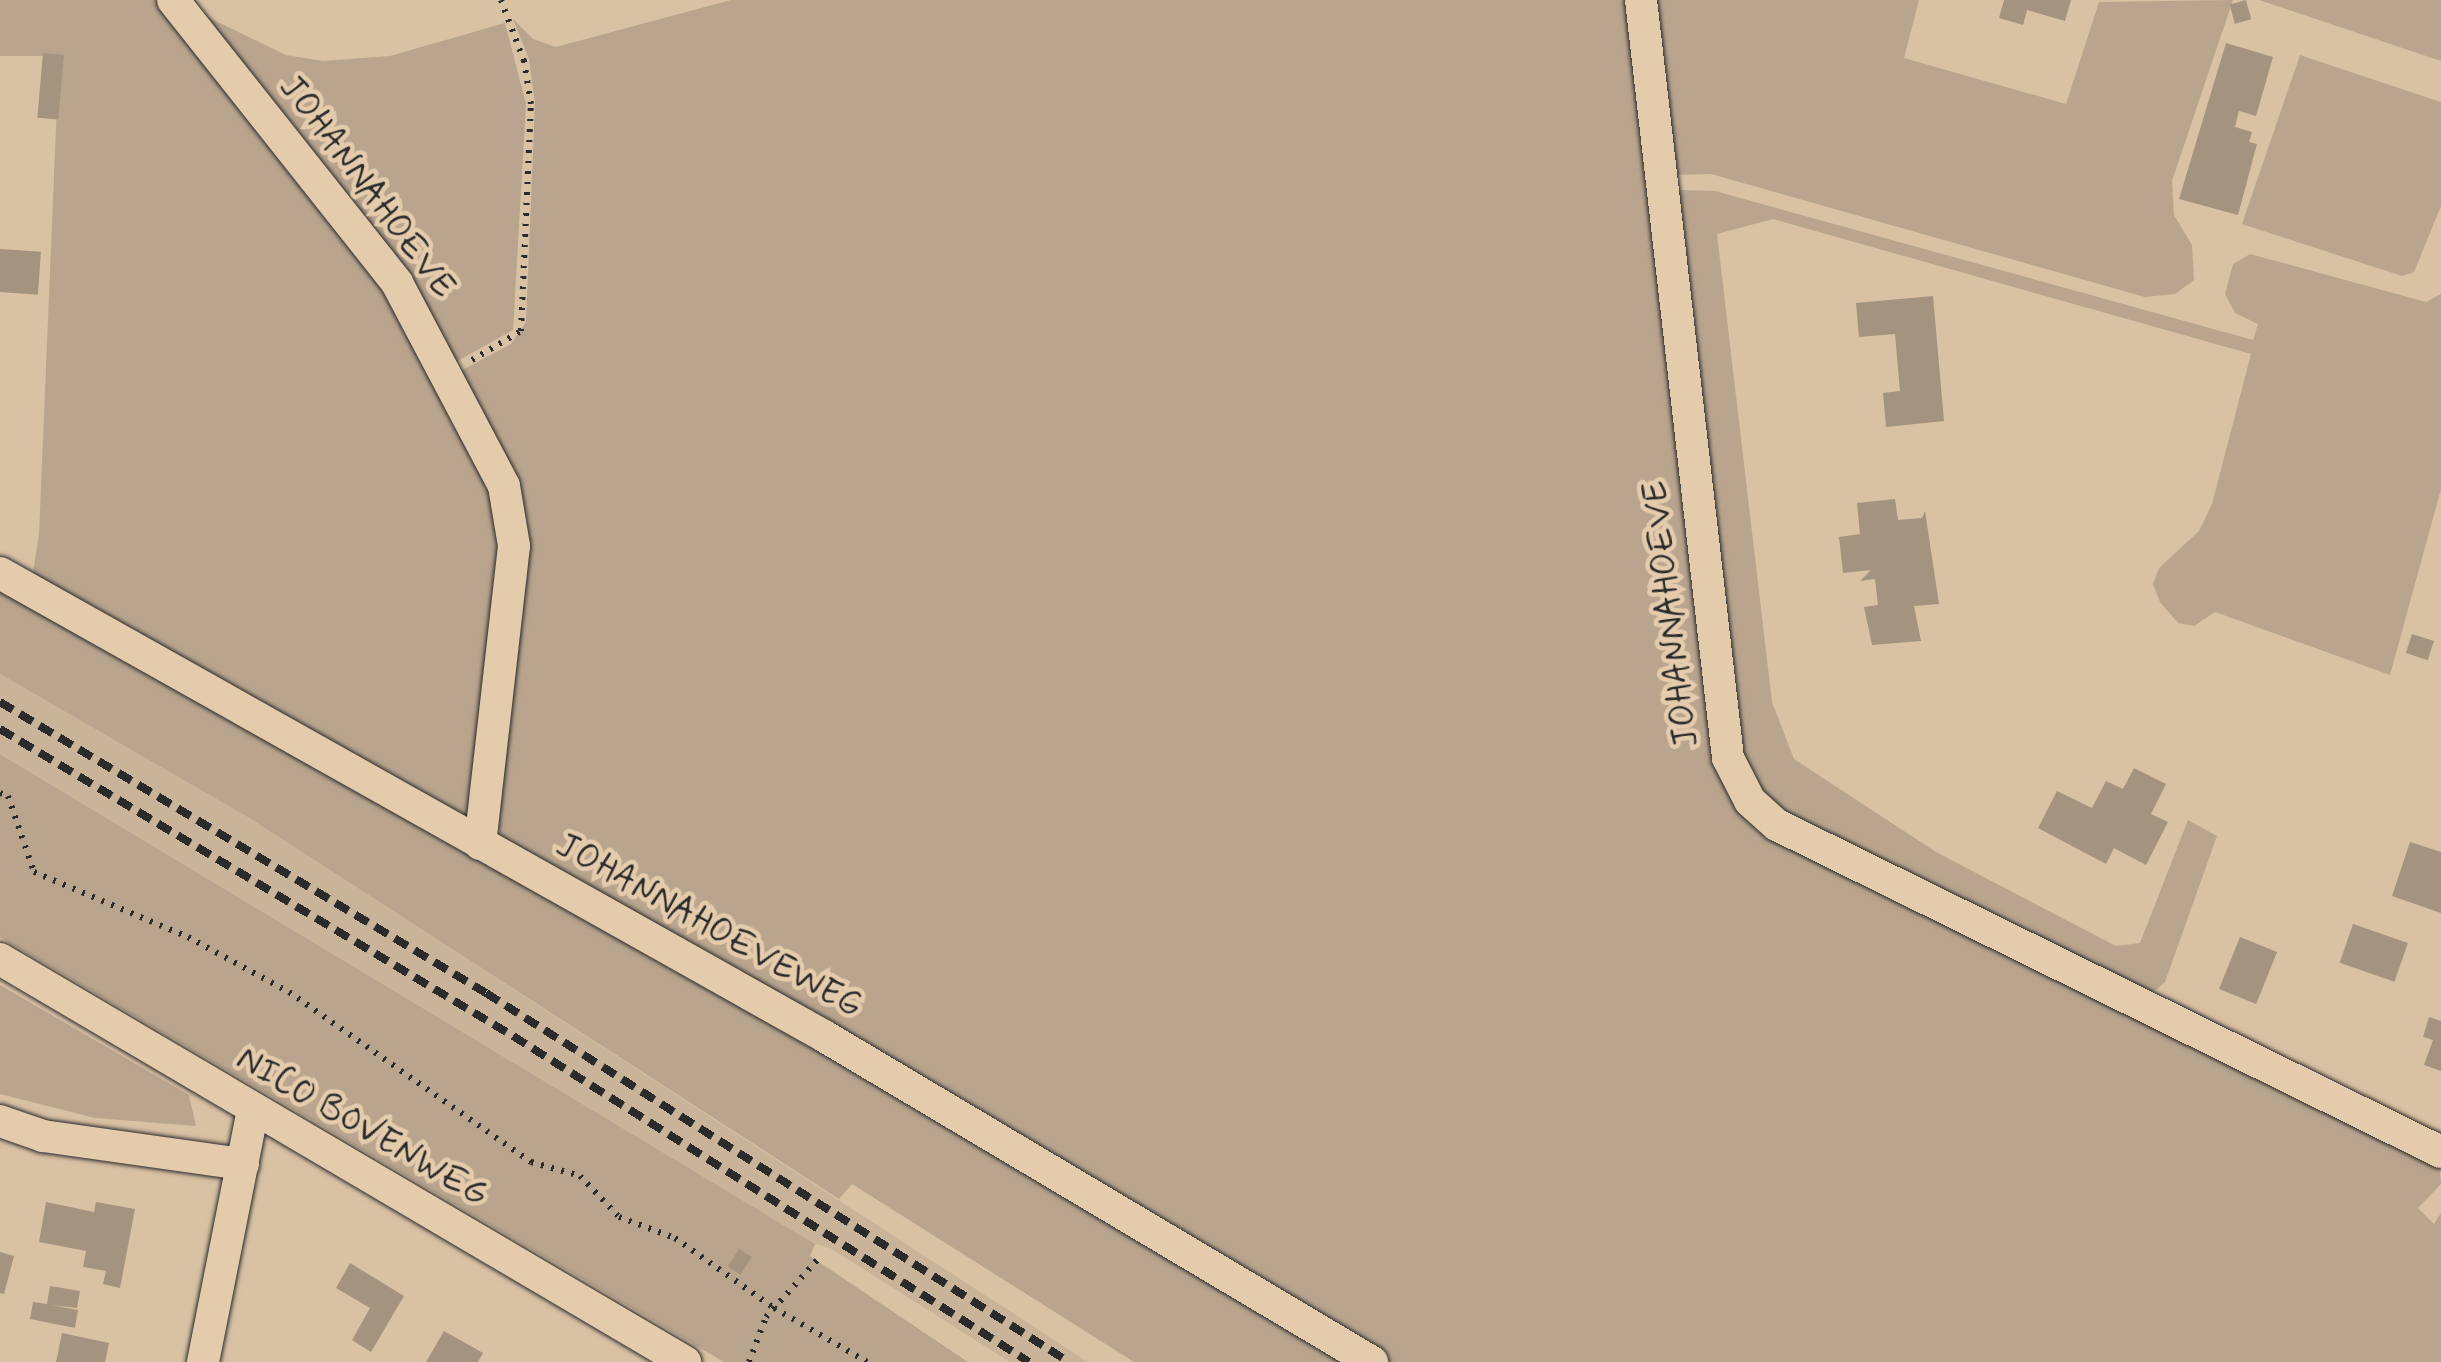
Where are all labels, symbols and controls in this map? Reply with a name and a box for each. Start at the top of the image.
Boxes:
street label: JOHANNAHOEVE [270,68,464,306]
street label: JOHANNAHOEVE [1634,479,1708,749]
street label: JOHANNAHOEVEWEG [549,824,869,1028]
street label: NICO BOVENWEG [228,1037,496,1217]

